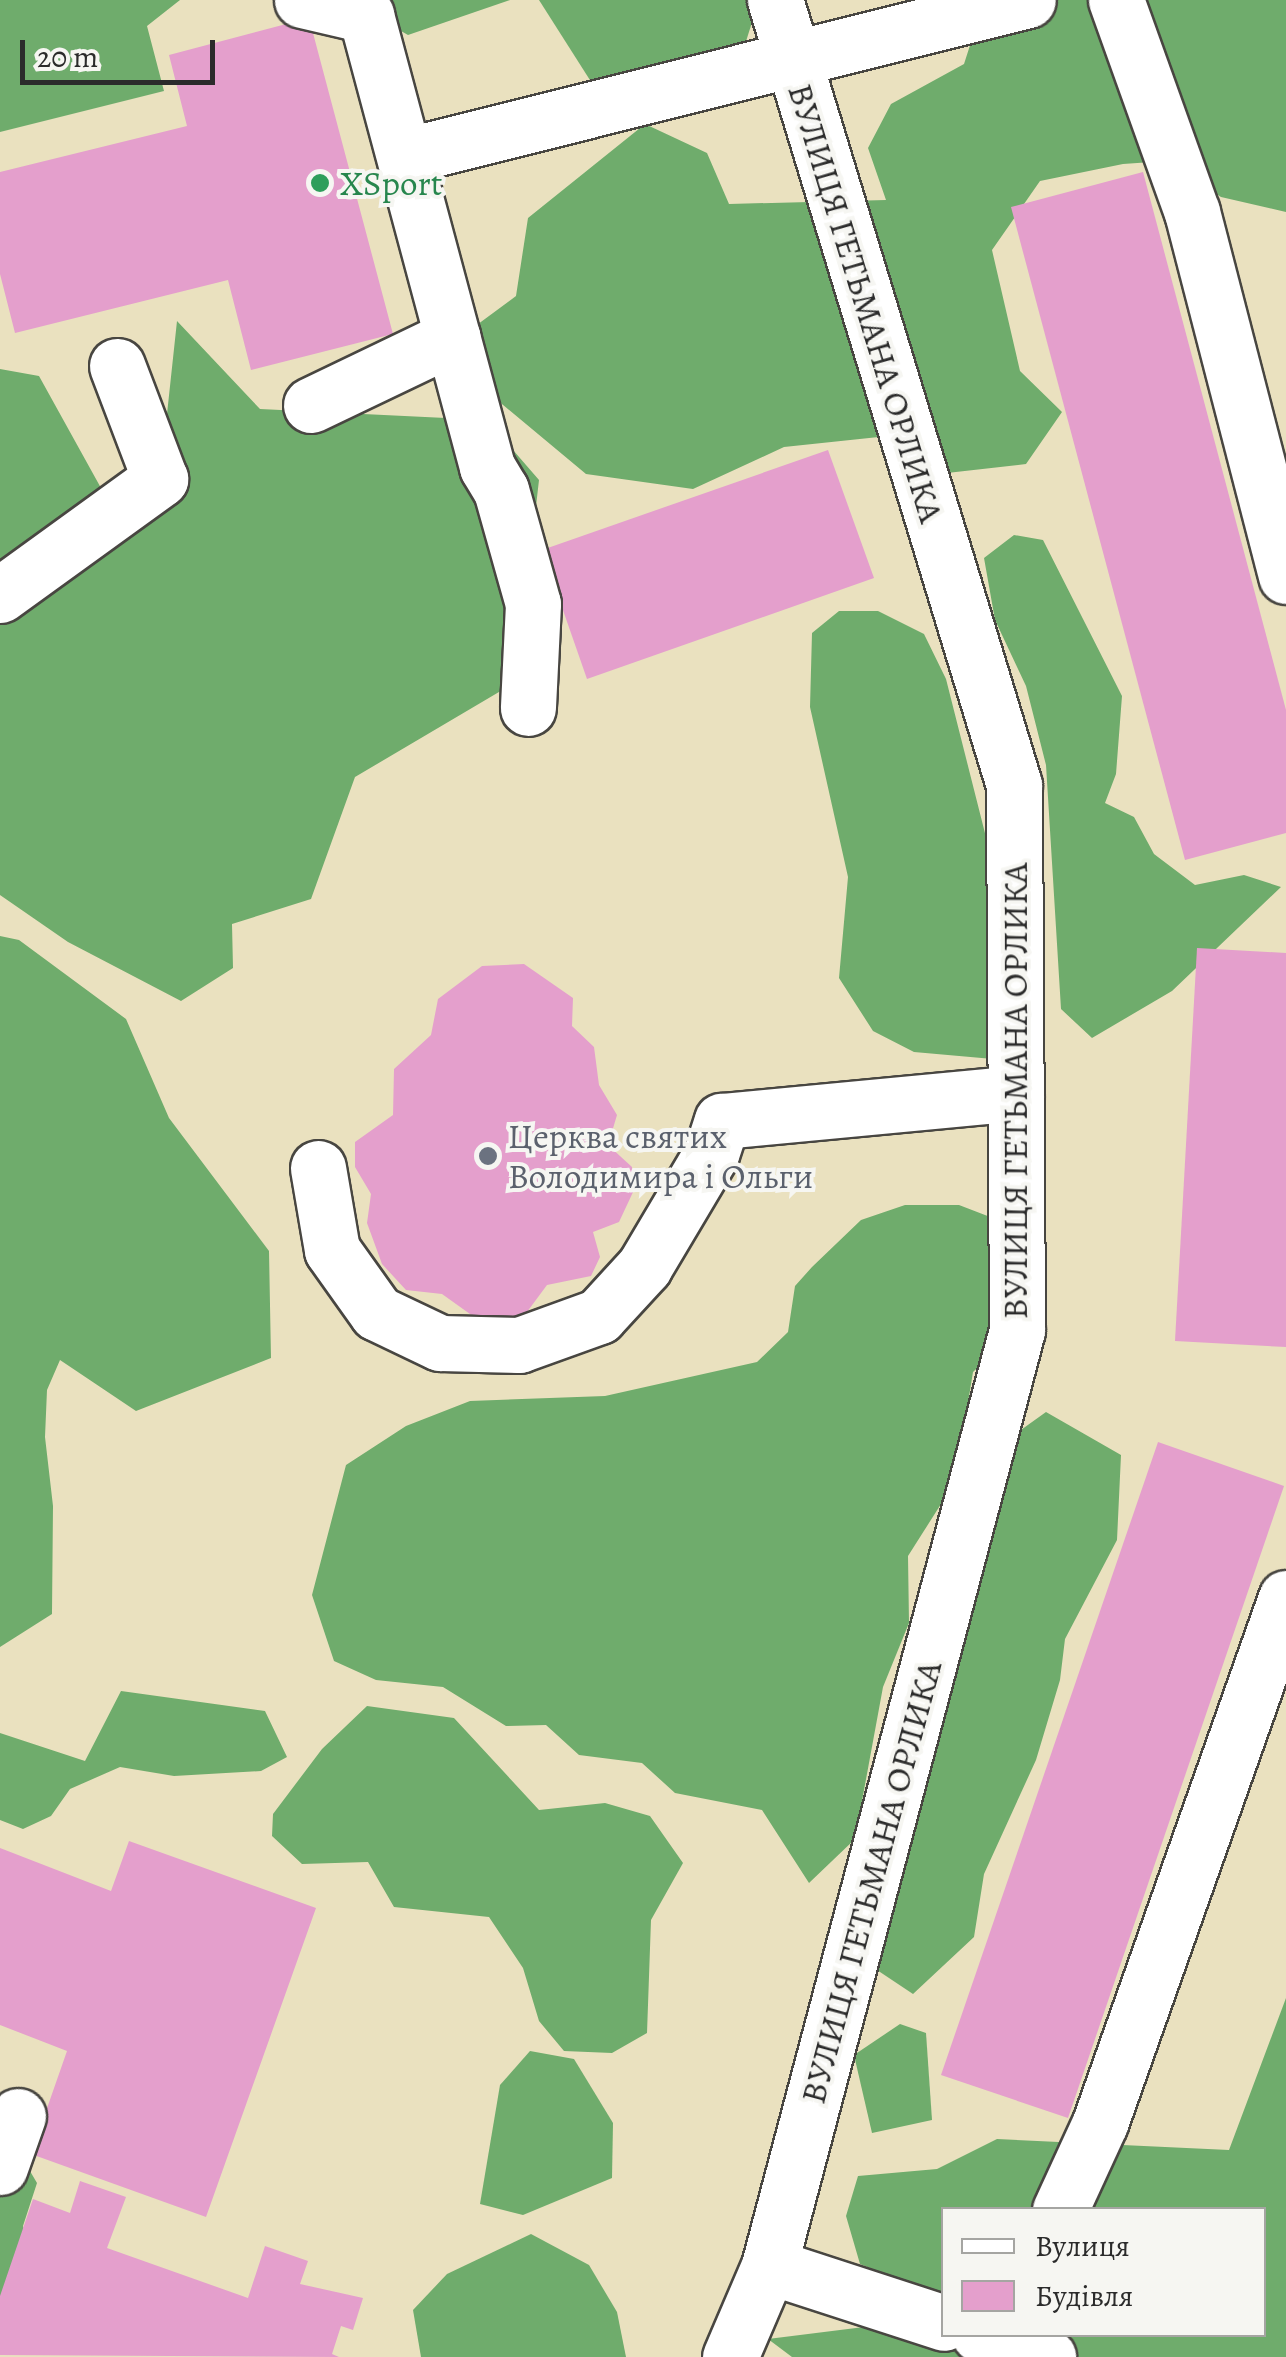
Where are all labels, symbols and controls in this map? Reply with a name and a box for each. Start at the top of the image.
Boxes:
scale bar [25,20,220,82]
text: 20 m [37,37,98,77]
street label: ВУЛИЦЯ ГЕТЬМАНА ОРЛИКА [779,78,953,528]
place label: XSport [340,162,442,204]
marker: XSport [309,172,331,194]
street label: ВУЛИЦЯ ГЕТЬМАНА ОРЛИКА [994,863,1036,1319]
place label: Церква святих Володимира і Ольги [508,1115,813,1197]
marker: Церква святих Володимира і Ольги [477,1145,499,1167]
street label: ВУЛИЦЯ ГЕТЬМАНА ОРЛИКА [792,1656,950,2108]
legend [941,2207,1266,2337]
text: Вулиця [1035,2226,1130,2266]
text: Будівля [1035,2276,1133,2316]

